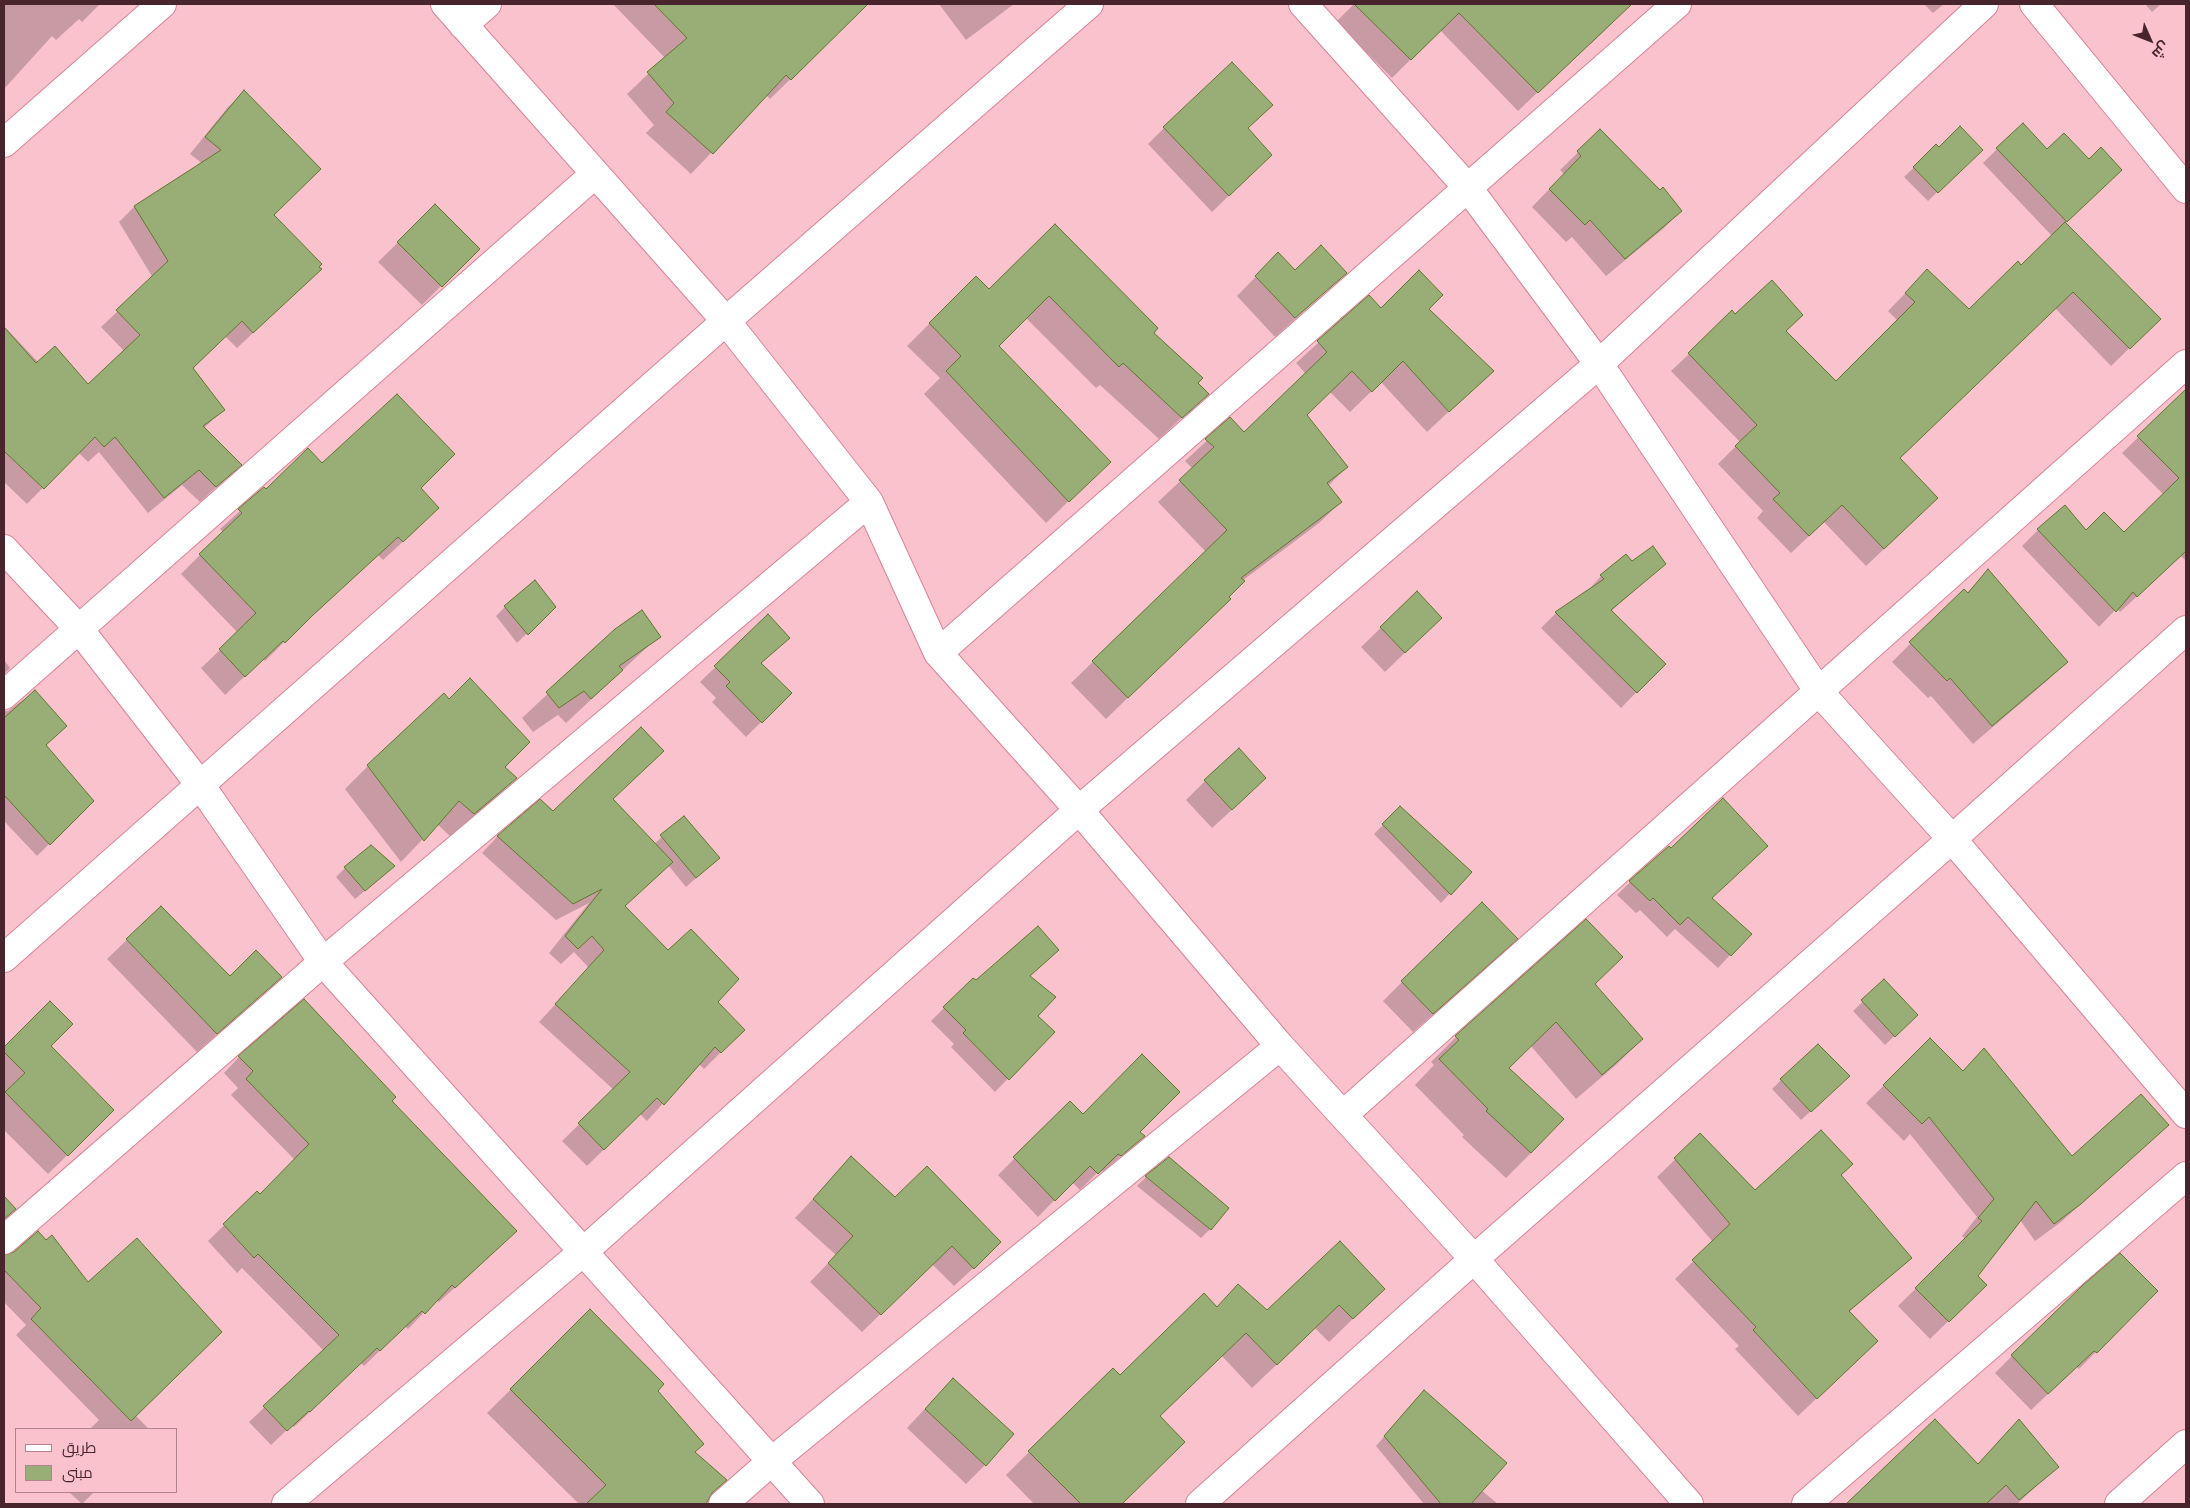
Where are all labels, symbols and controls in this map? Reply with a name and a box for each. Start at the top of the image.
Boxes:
north arrow [2125,15,2175,65]
text: ش [2149,38,2174,63]
legend [15,1428,178,1493]
text: طريق [62,1438,96,1456]
text: مبنى [62,1463,93,1481]

